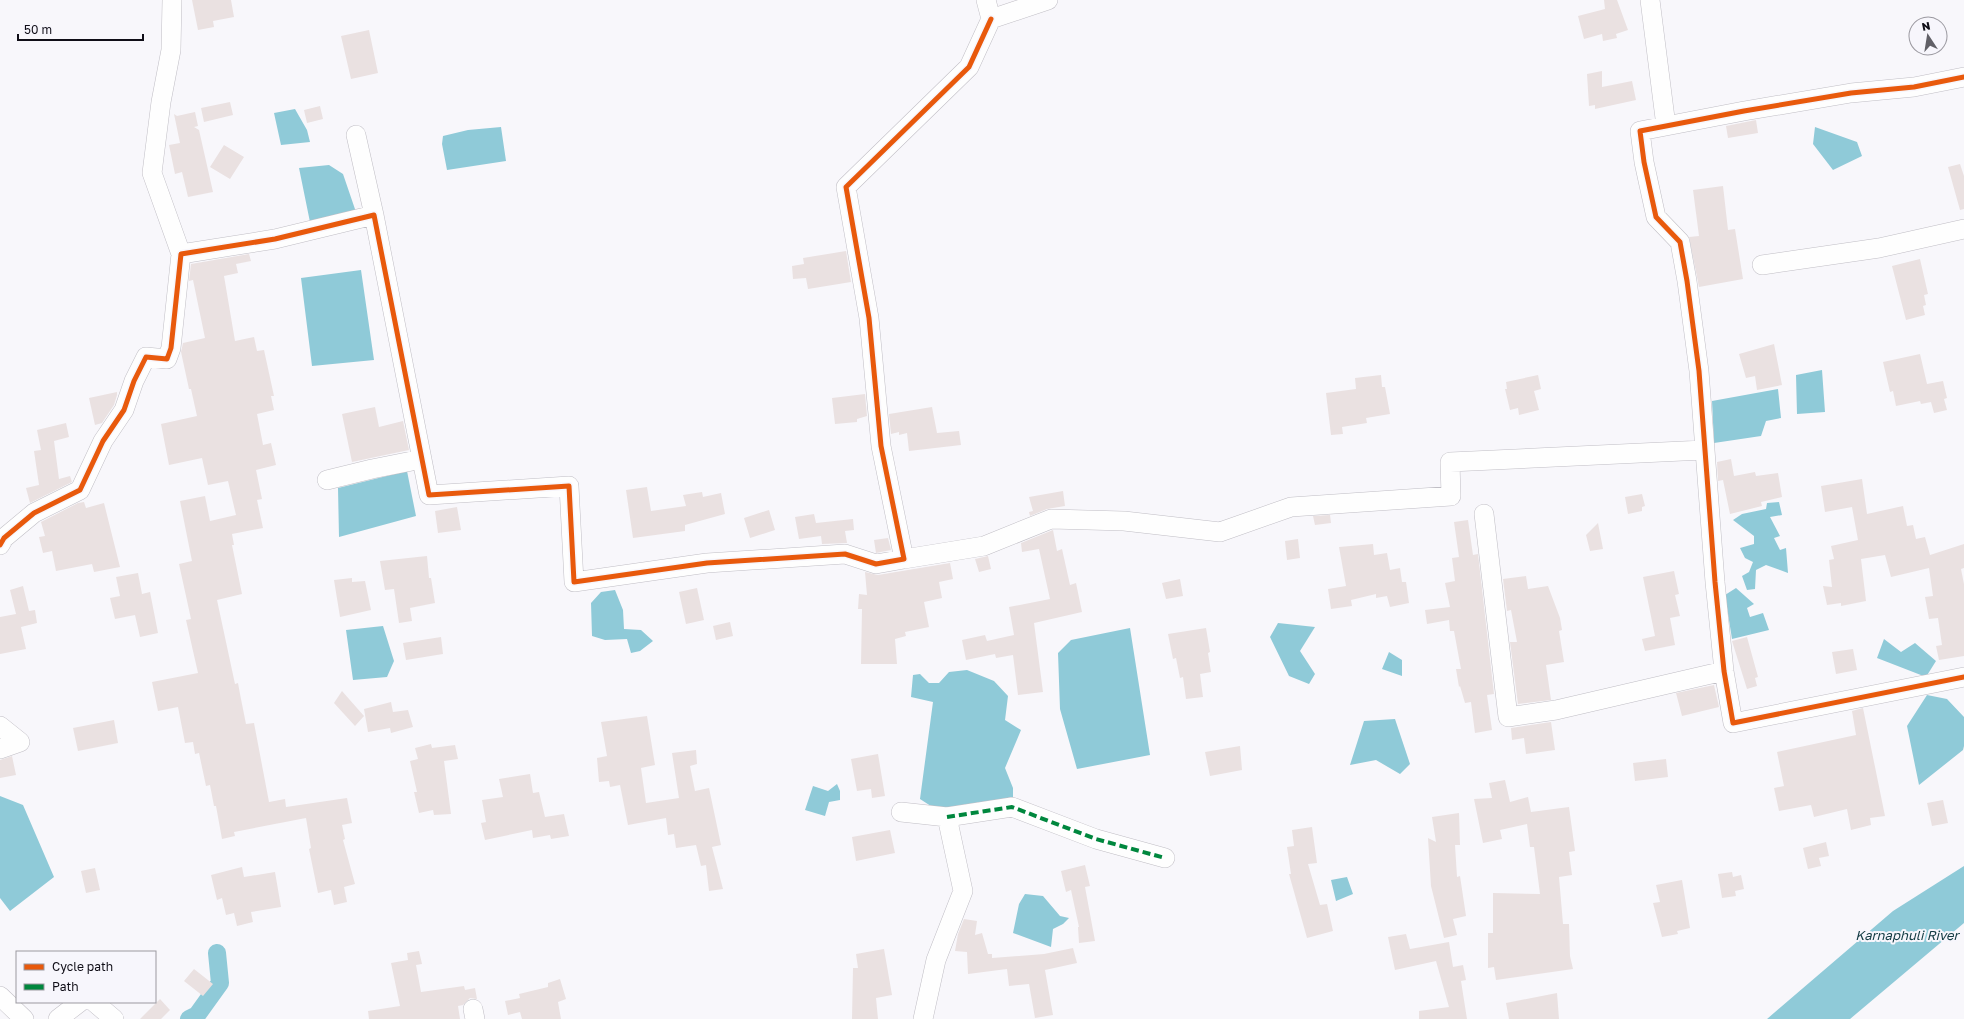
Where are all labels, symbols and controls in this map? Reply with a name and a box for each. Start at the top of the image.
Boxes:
scale bar [18,16,143,42]
north arrow [1908,16,1948,56]
text: N [1920,19,1931,33]
text: 50 m [24,22,52,37]
water label: Karnaphuli River [1855,927,1961,943]
legend [16,951,156,1003]
text: Cycle path [52,959,113,974]
text: Path [52,979,79,994]

